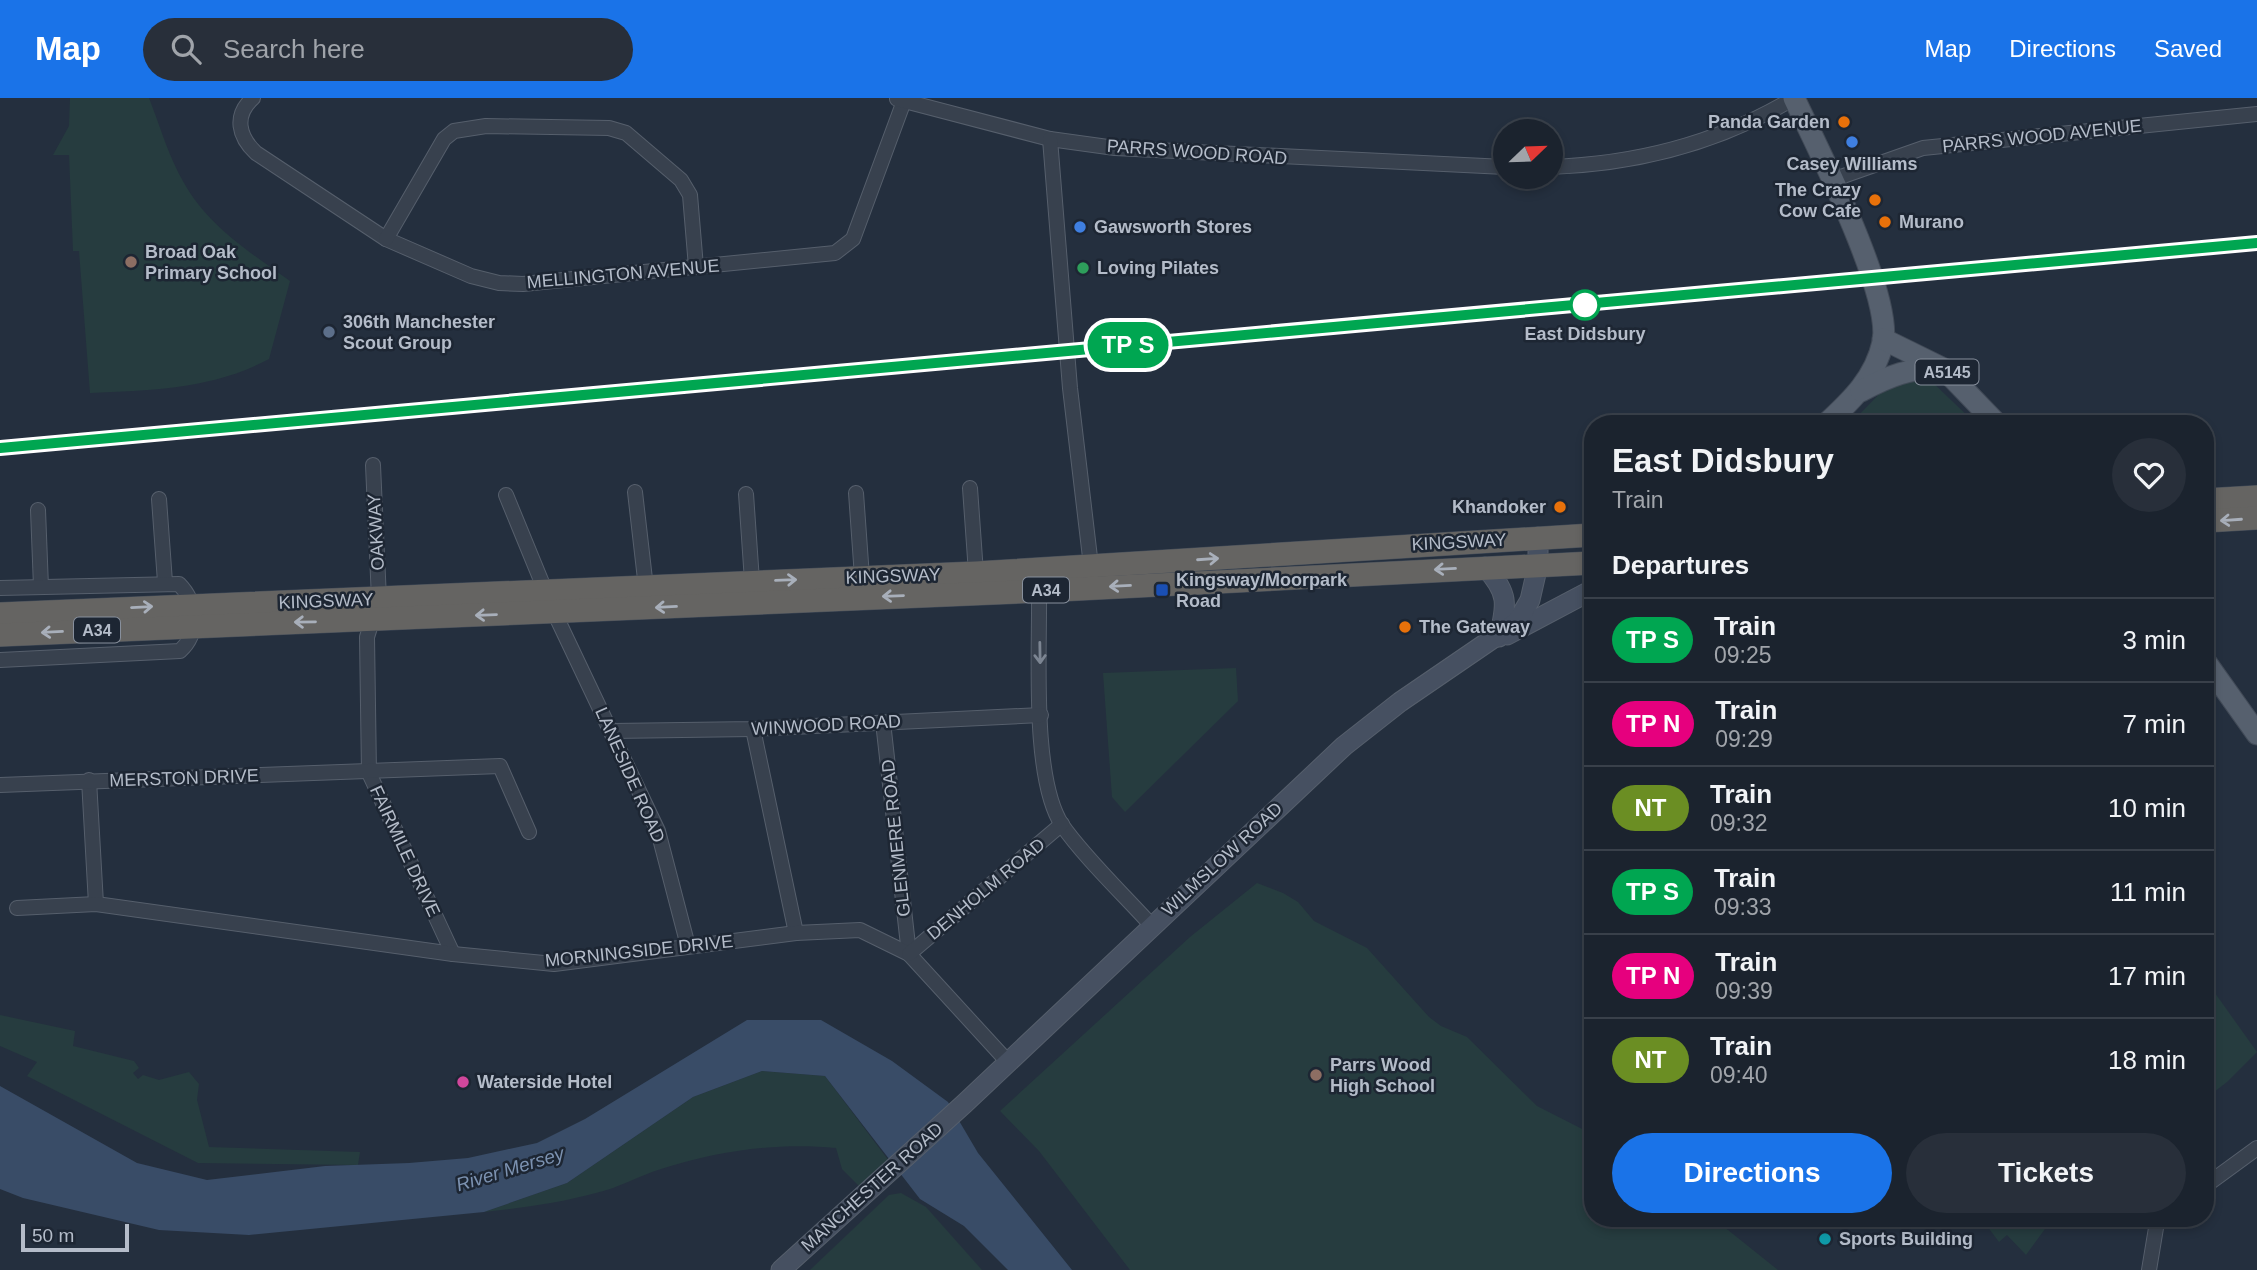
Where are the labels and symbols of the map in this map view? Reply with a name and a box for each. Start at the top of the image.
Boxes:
place label: Panda Garden [1708,112,1830,132]
marker: Panda Garden [1836,114,1852,130]
street label: PARRS WOOD AVENUE [1941,116,2143,156]
north arrow [1493,119,1563,189]
marker: Casey Williams [1844,134,1860,150]
street label: PARRS WOOD ROAD [1106,136,1288,168]
place label: Casey Williams [1787,154,1917,174]
place label: The Crazy Cow Cafe [1775,180,1861,221]
marker: The Crazy Cow Cafe [1867,192,1883,208]
place label: Murano [1899,212,1964,232]
marker: Murano [1877,214,1893,230]
place label: Gawsworth Stores [1094,217,1252,237]
marker: Gawsworth Stores [1072,219,1088,235]
place label: Broad Oak Primary School [145,242,277,283]
marker: Broad Oak Primary School [123,254,139,270]
street label: MELLINGTON AVENUE [526,256,720,292]
place label: Loving Pilates [1097,258,1219,278]
marker: Loving Pilates [1075,260,1091,276]
marker: East Didsbury [1570,290,1600,320]
place label: 306th Manchester Scout Group [343,312,495,353]
line badge: TP S [1079,322,1177,368]
marker: 306th Manchester Scout Group [321,324,337,340]
place label: East Didsbury [1524,324,1646,344]
road number: A5145 [1916,360,1979,384]
street label: OAKWAY [364,493,388,571]
place label: Khandoker [1452,497,1546,517]
marker: Khandoker [1552,499,1568,515]
one-way arrow [2220,513,2243,526]
street label: KINGSWAY [1411,530,1507,554]
one-way arrow [1196,552,1219,565]
one-way arrow [1434,562,1457,575]
street label: KINGSWAY [845,564,941,588]
place label: Kingsway/Moorpark Road [1176,570,1348,611]
one-way arrow [774,573,797,586]
road number: A34 [1023,578,1069,603]
one-way arrow [1109,579,1132,592]
marker: Kingsway/Moorpark Road [1154,582,1170,598]
street label: KINGSWAY [278,589,374,613]
one-way arrow [882,590,905,603]
one-way arrow [654,600,677,613]
one-way arrow [130,601,153,614]
one-way arrow [475,608,498,621]
one-way arrow [293,615,316,628]
place label: The Gateway [1419,617,1530,637]
road number: A34 [74,618,120,642]
marker: The Gateway [1397,619,1413,635]
one-way arrow [41,626,64,639]
one-way arrow [1033,641,1047,664]
street label: LANESIDE ROAD [591,704,669,846]
street label: WINWOOD ROAD [751,711,901,739]
street label: GLENMERE ROAD [878,758,914,918]
street label: MERSTON DRIVE [109,765,259,791]
street label: FAIRMILE DRIVE [366,782,444,920]
street label: WILMSLOW ROAD [1158,798,1286,920]
street label: DENHOLM ROAD [923,834,1049,944]
street label: MORNINGSIDE DRIVE [544,931,734,971]
place label: Parrs Wood High School [1330,1055,1435,1096]
marker: Parrs Wood High School [1308,1067,1324,1083]
place label: Waterside Hotel [477,1072,612,1092]
marker: Waterside Hotel [455,1074,471,1090]
street label: MANCHESTER ROAD [797,1118,947,1256]
water label: River Mersey [453,1142,568,1195]
scale bar [21,1221,130,1253]
place label: Sports Building [1839,1229,1973,1249]
marker: Sports Building [1817,1231,1833,1247]

